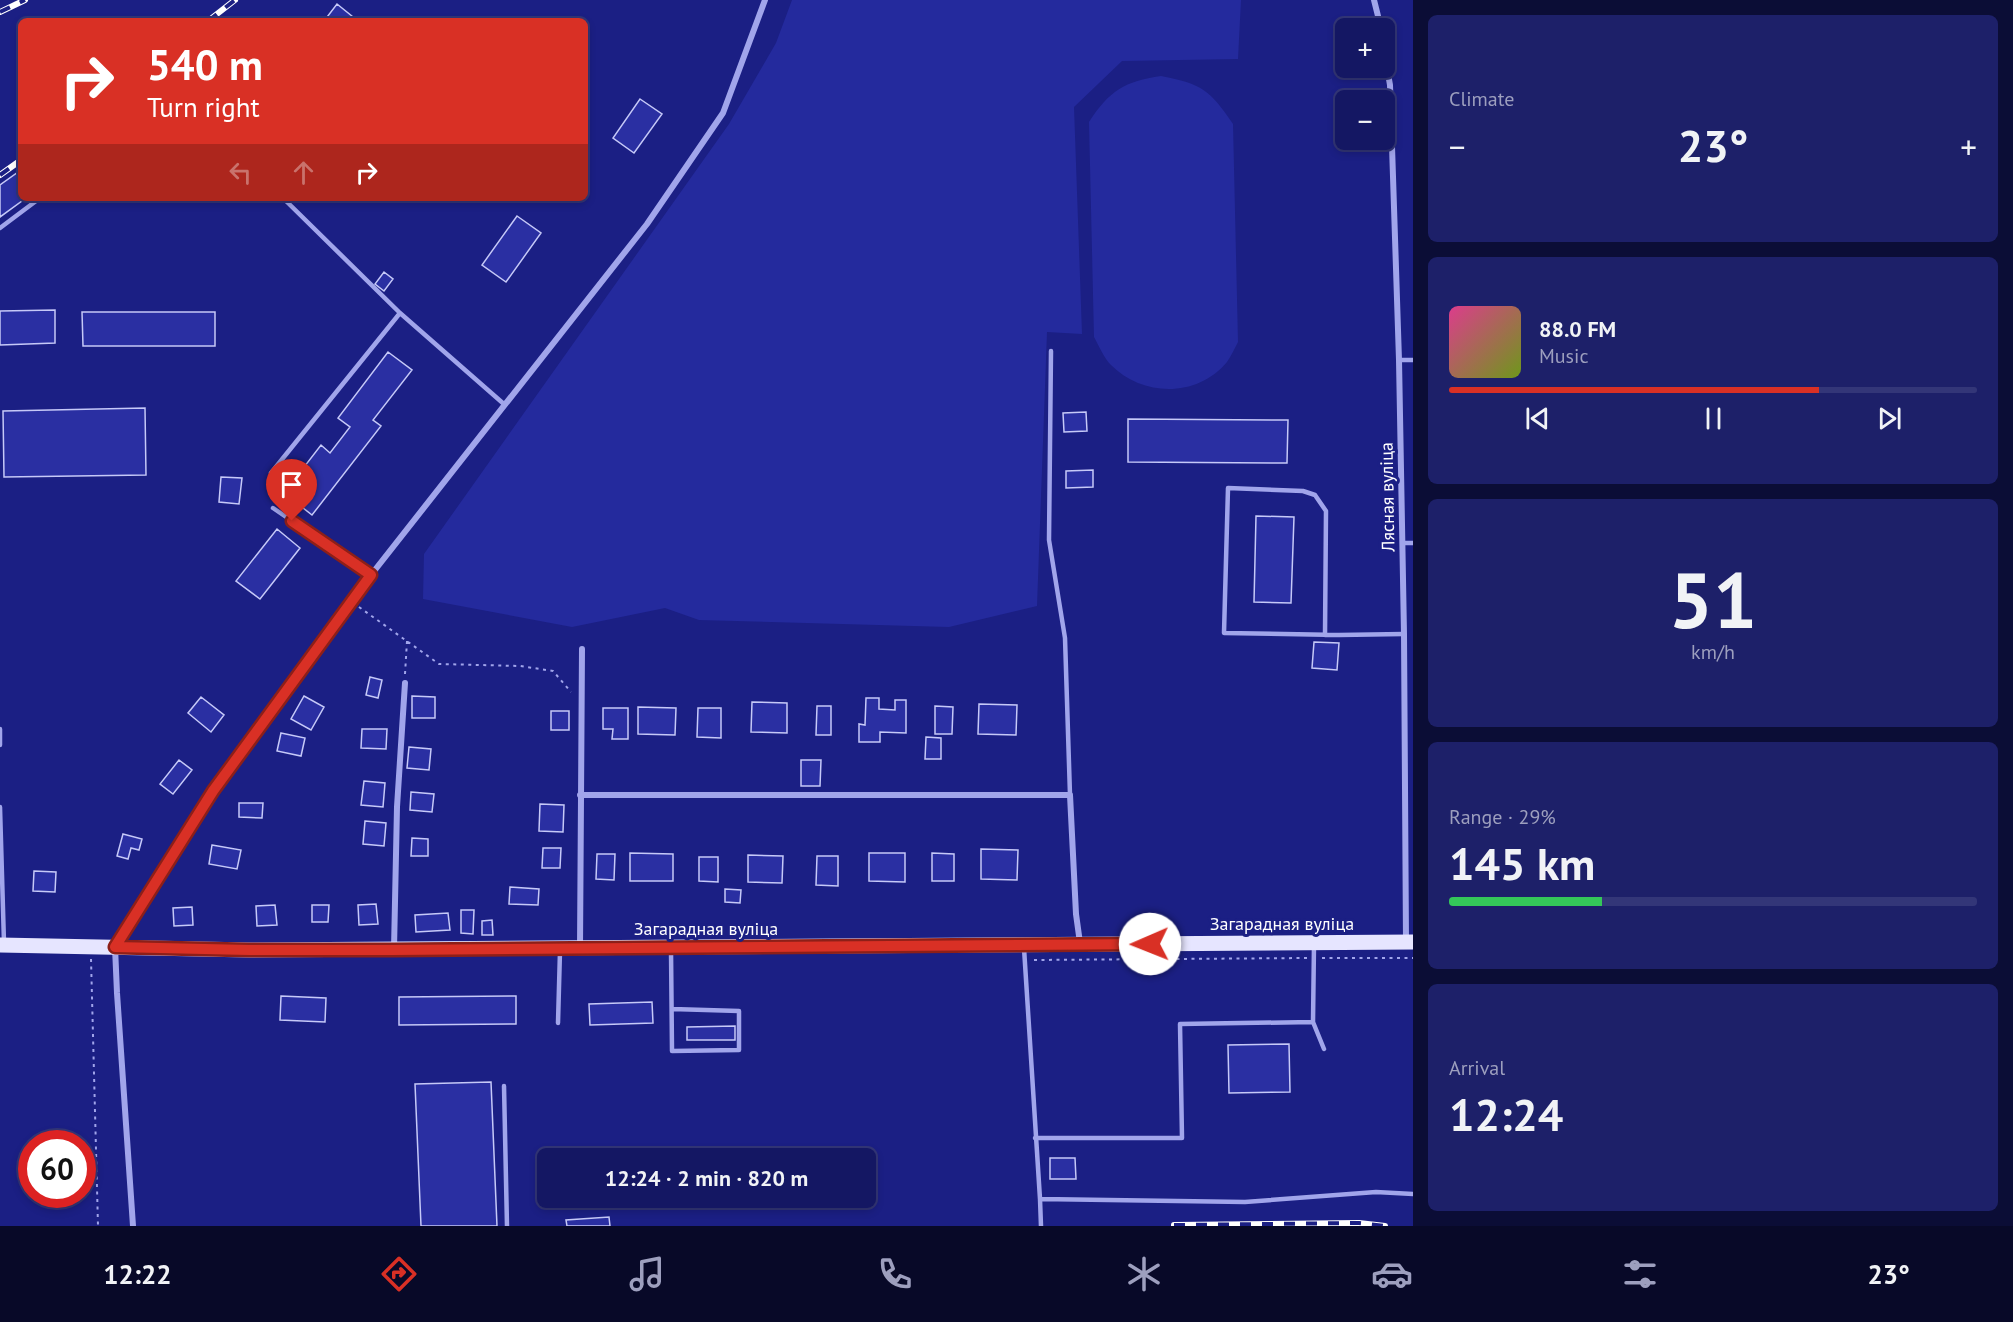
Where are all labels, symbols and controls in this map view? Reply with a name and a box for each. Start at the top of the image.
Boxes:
map controls [1335,18,1395,150]
button: + [1335,18,1395,78]
text: 540 m [147,37,263,92]
icon: right [48,42,126,120]
text: Climate [1449,86,1515,112]
text: Turn right [147,90,260,124]
button: − [1335,90,1395,150]
text: 23° [1678,116,1748,174]
text: − [1449,125,1466,168]
text: + [1960,125,1977,168]
icon: left [224,156,257,189]
icon: ahead [287,156,320,189]
icon: right [350,156,383,189]
text: 88.0 FM [1539,315,1616,343]
text: Music [1539,343,1588,369]
icon: previous [1521,402,1554,435]
icon: pause [1697,402,1730,435]
icon: next [1873,402,1906,435]
street label: Лясная вуліца [1375,442,1399,553]
pin [266,459,317,521]
icon: arrive [275,468,308,501]
text: 51 [1669,549,1757,650]
text: km/h [1691,639,1735,665]
text: Range · 29% [1449,804,1556,830]
text: 145 km [1449,834,1595,892]
position arrow [1118,912,1182,976]
street label: Загарадная вуліца [1210,912,1354,935]
street label: Загарадная вуліца [634,917,778,940]
text: Arrival [1449,1055,1505,1081]
text: 12:24 [1449,1085,1563,1143]
speed limit sign: 60 [18,1130,96,1208]
text: 12:24 · 2 min · 820 m [605,1164,808,1192]
icon: directions [378,1253,420,1295]
icon: music [626,1253,668,1295]
icon: phone [874,1253,916,1295]
icon: climate [1123,1253,1165,1295]
icon: car [1371,1253,1413,1295]
icon: filters [1619,1253,1661,1295]
text: 12:22 [103,1257,172,1291]
text: 23° [1867,1257,1910,1291]

